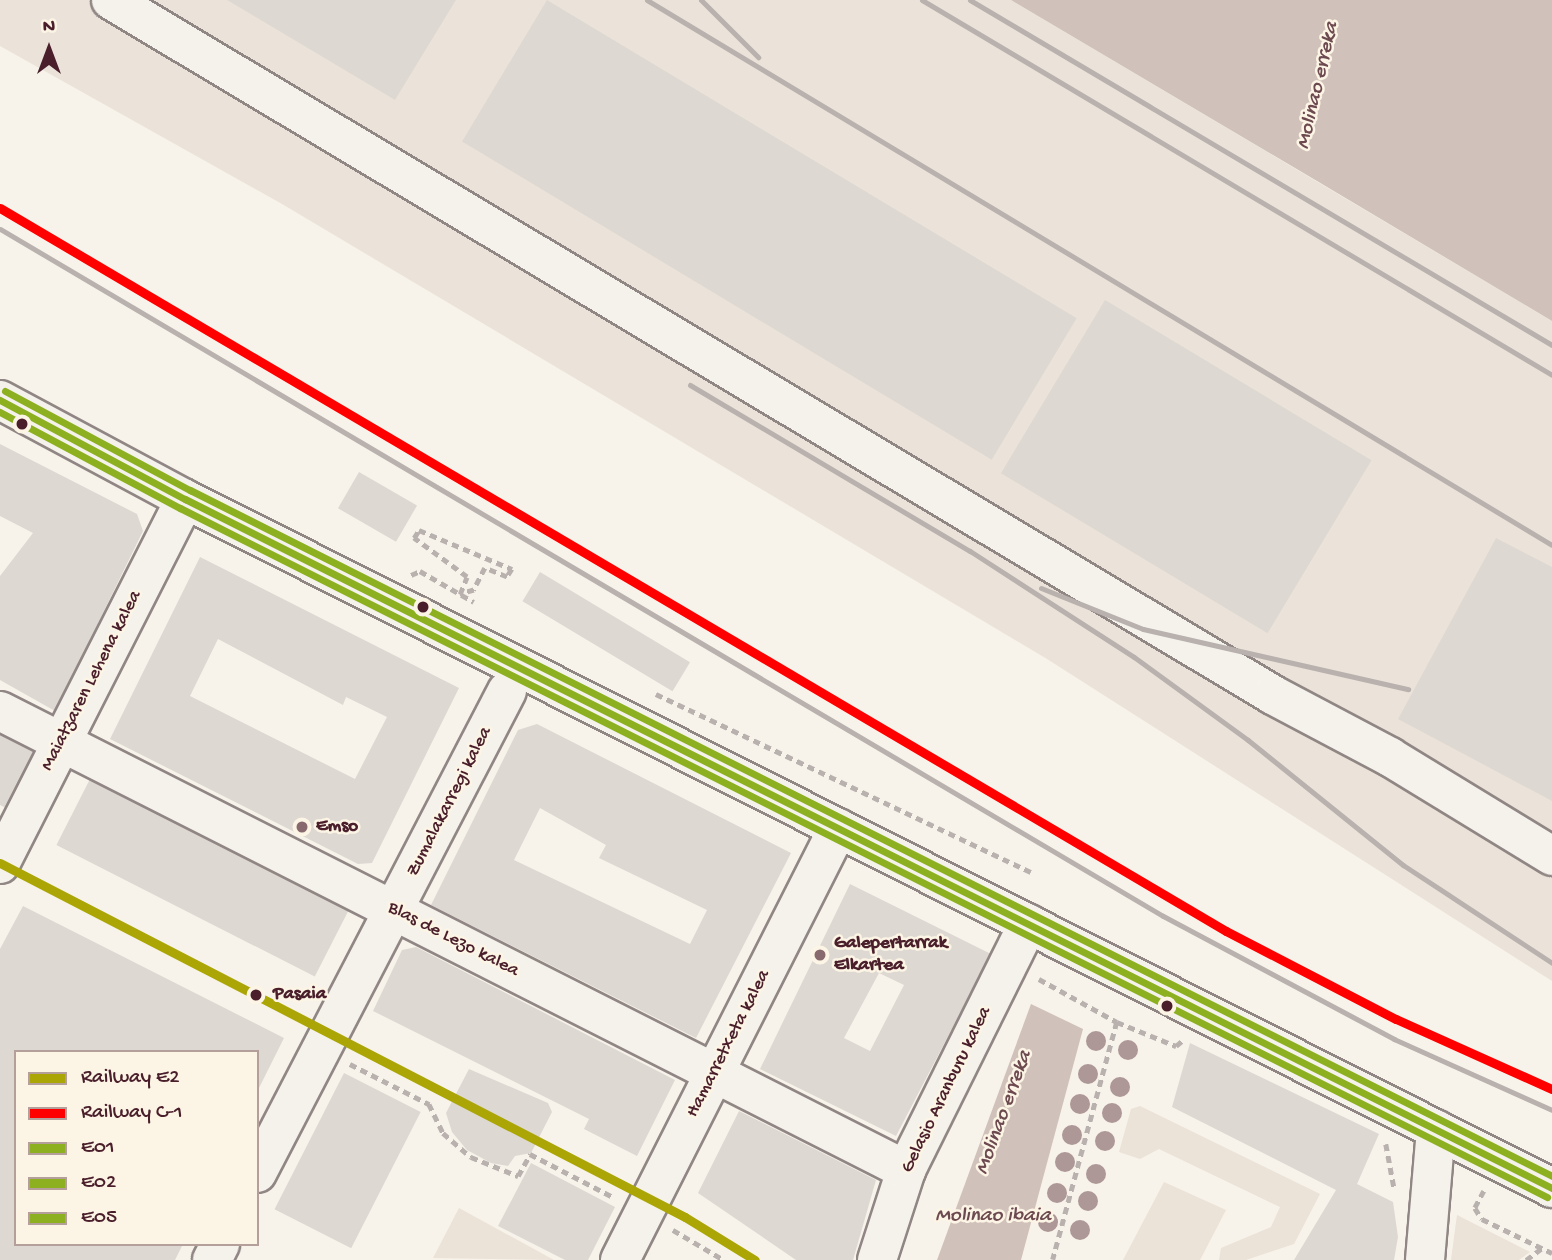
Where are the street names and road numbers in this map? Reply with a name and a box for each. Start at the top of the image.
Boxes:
street label: Maiatzaren Lehena kalea [37,587,147,775]
street label: Zumalakarregi kalea [402,723,498,881]
street label: Blas de Lezo kalea [383,897,523,983]
street label: Hamarretxeta kalea [682,966,776,1122]
street label: Gelasio Aranburu kalea [897,1003,997,1177]

